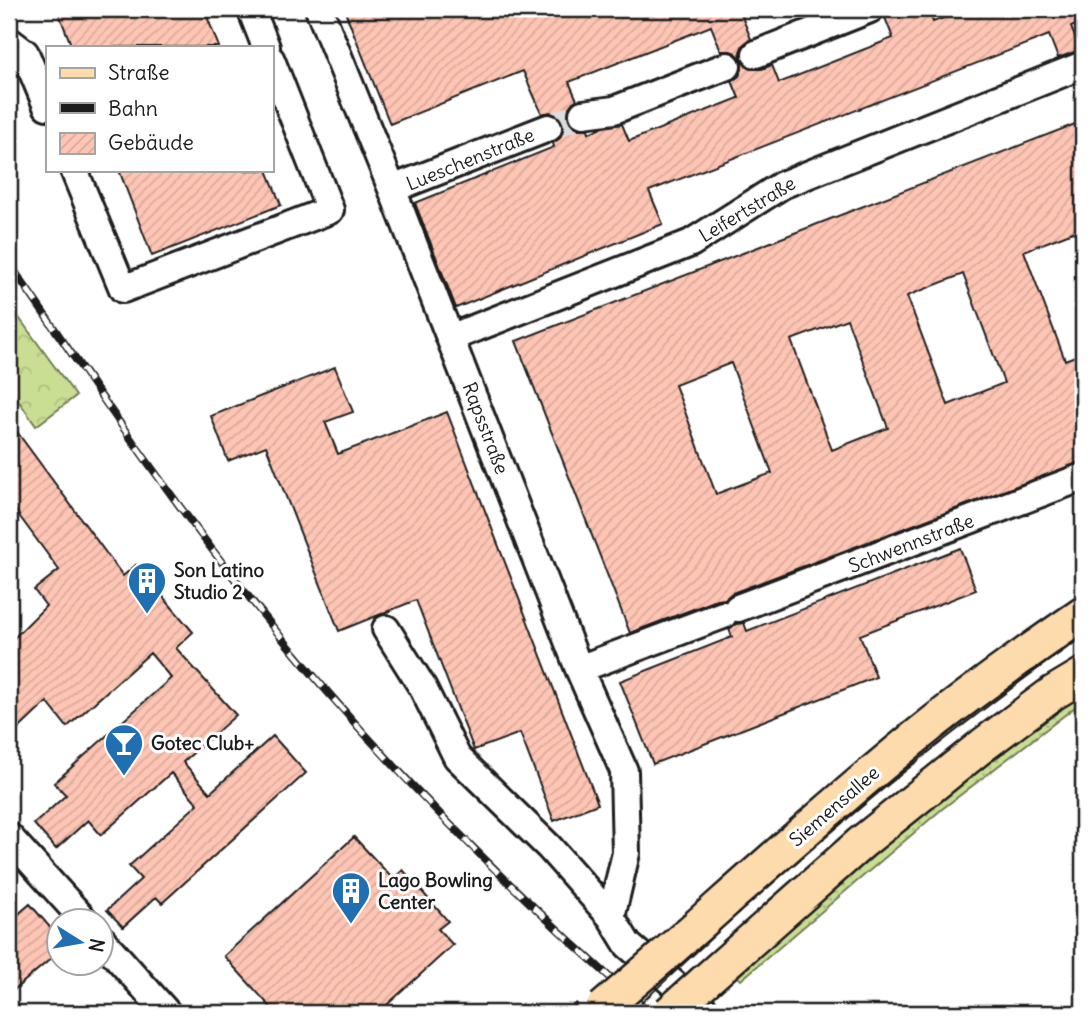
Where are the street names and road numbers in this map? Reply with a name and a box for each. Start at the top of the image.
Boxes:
street label: Lueschenstraße [403,122,537,196]
street label: Leifertstraße [694,171,800,247]
street label: Rapsstraße [458,379,514,477]
street label: Schwennstraße [845,508,977,578]
street label: Siemensallee [784,760,884,852]

